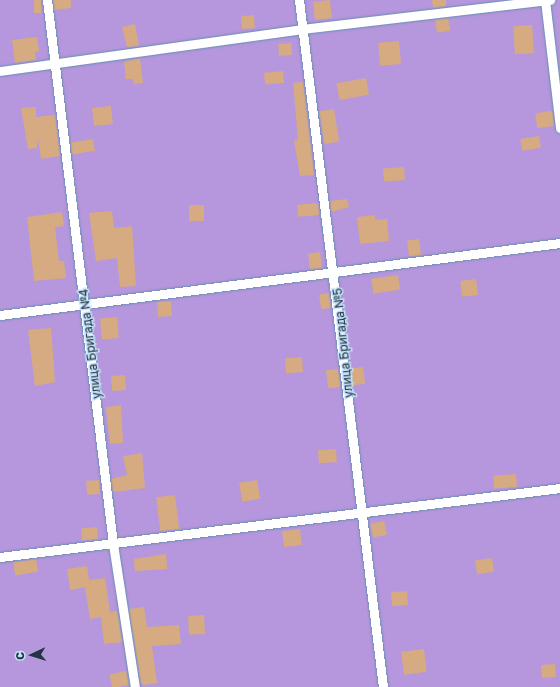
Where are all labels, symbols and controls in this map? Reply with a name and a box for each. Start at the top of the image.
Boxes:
street label: улица Бригада №5 [330,287,356,399]
street label: улица Бригада №4 [76,288,104,400]
north arrow [12,635,52,675]
text: С [13,652,26,660]

